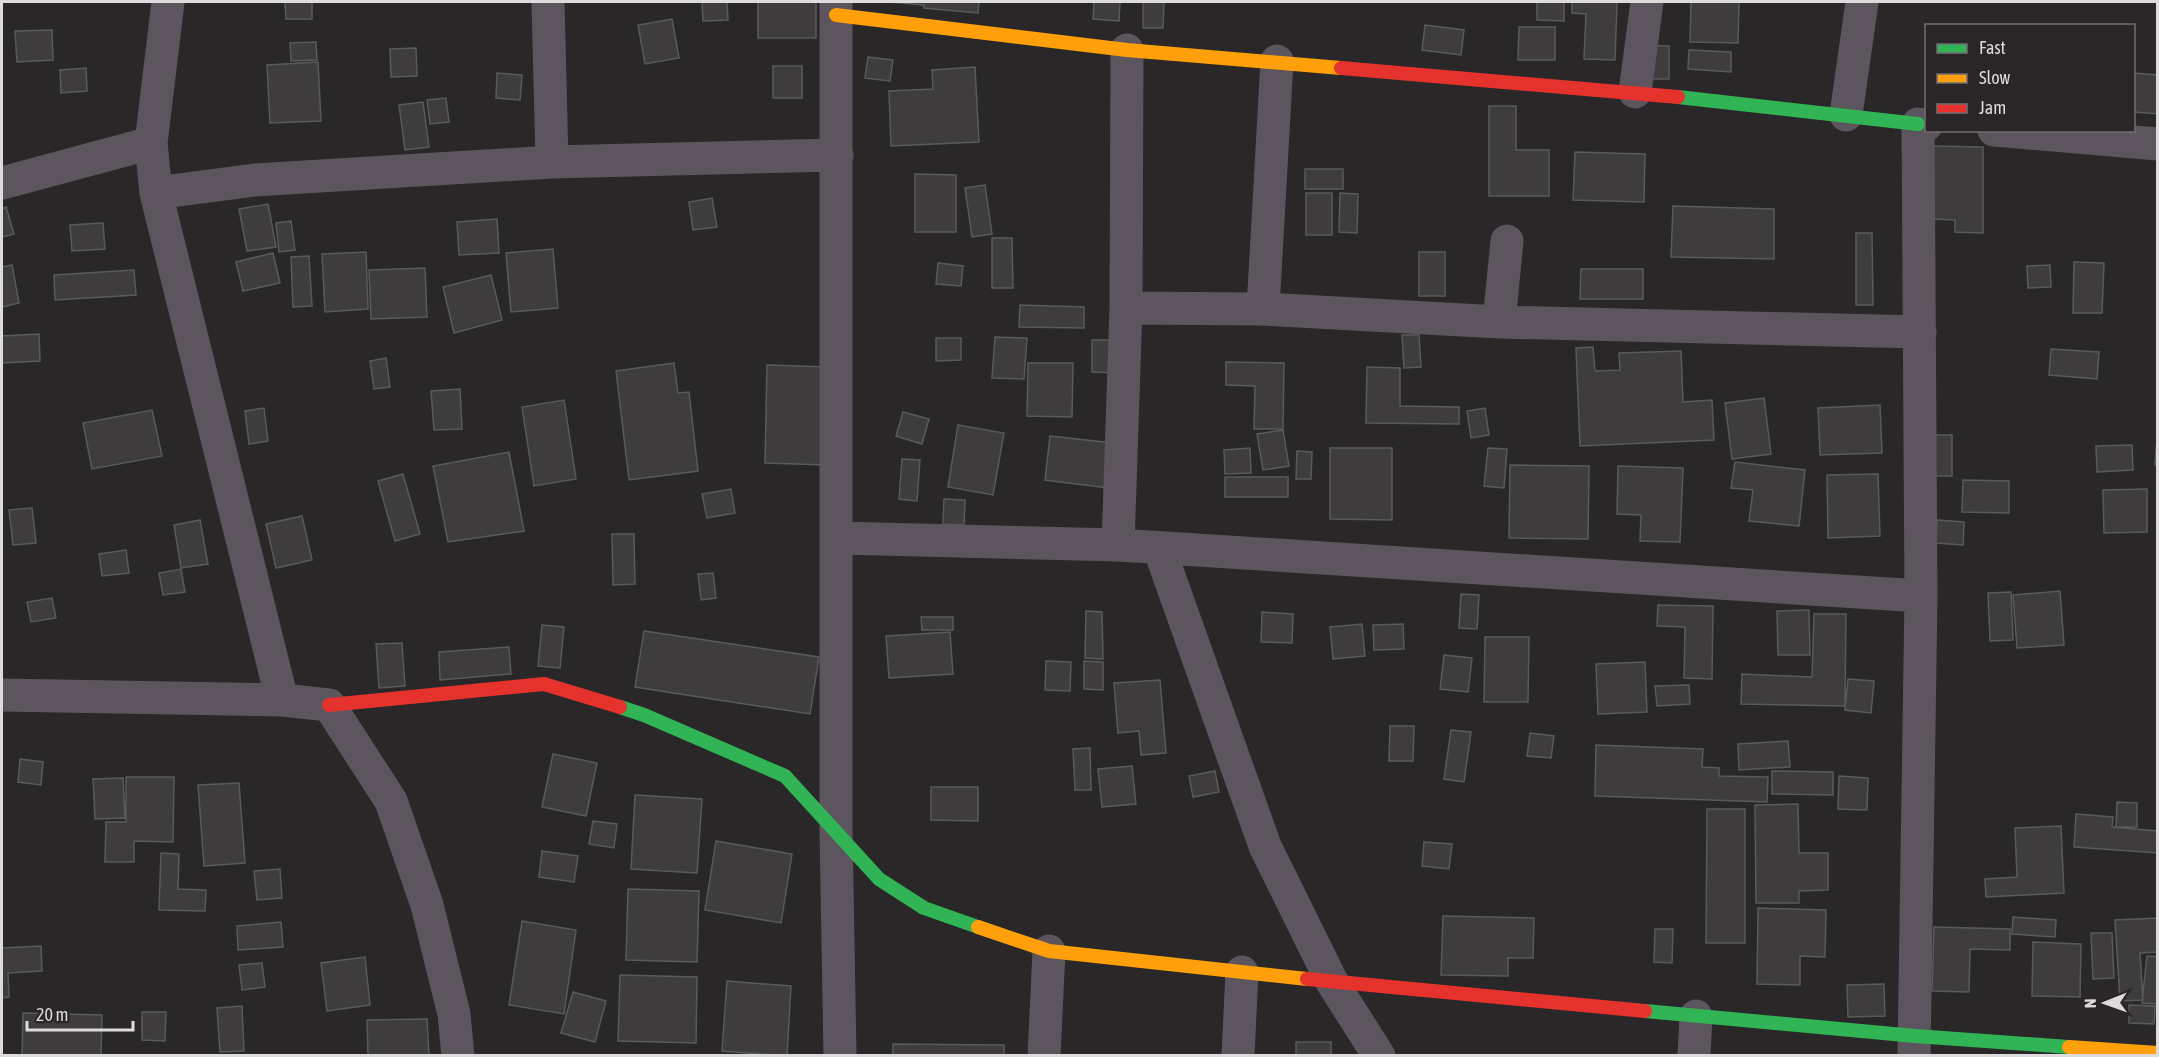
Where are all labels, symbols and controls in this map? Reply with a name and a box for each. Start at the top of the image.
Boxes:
legend [1925,24,2135,132]
text: Fast [1979,37,2006,58]
text: Slow [1979,67,2010,88]
text: Jam [1979,97,2006,118]
north arrow [2075,973,2135,1033]
scale bar [27,994,134,1032]
text: N [2081,998,2099,1008]
text: 20 m [36,1004,68,1025]

